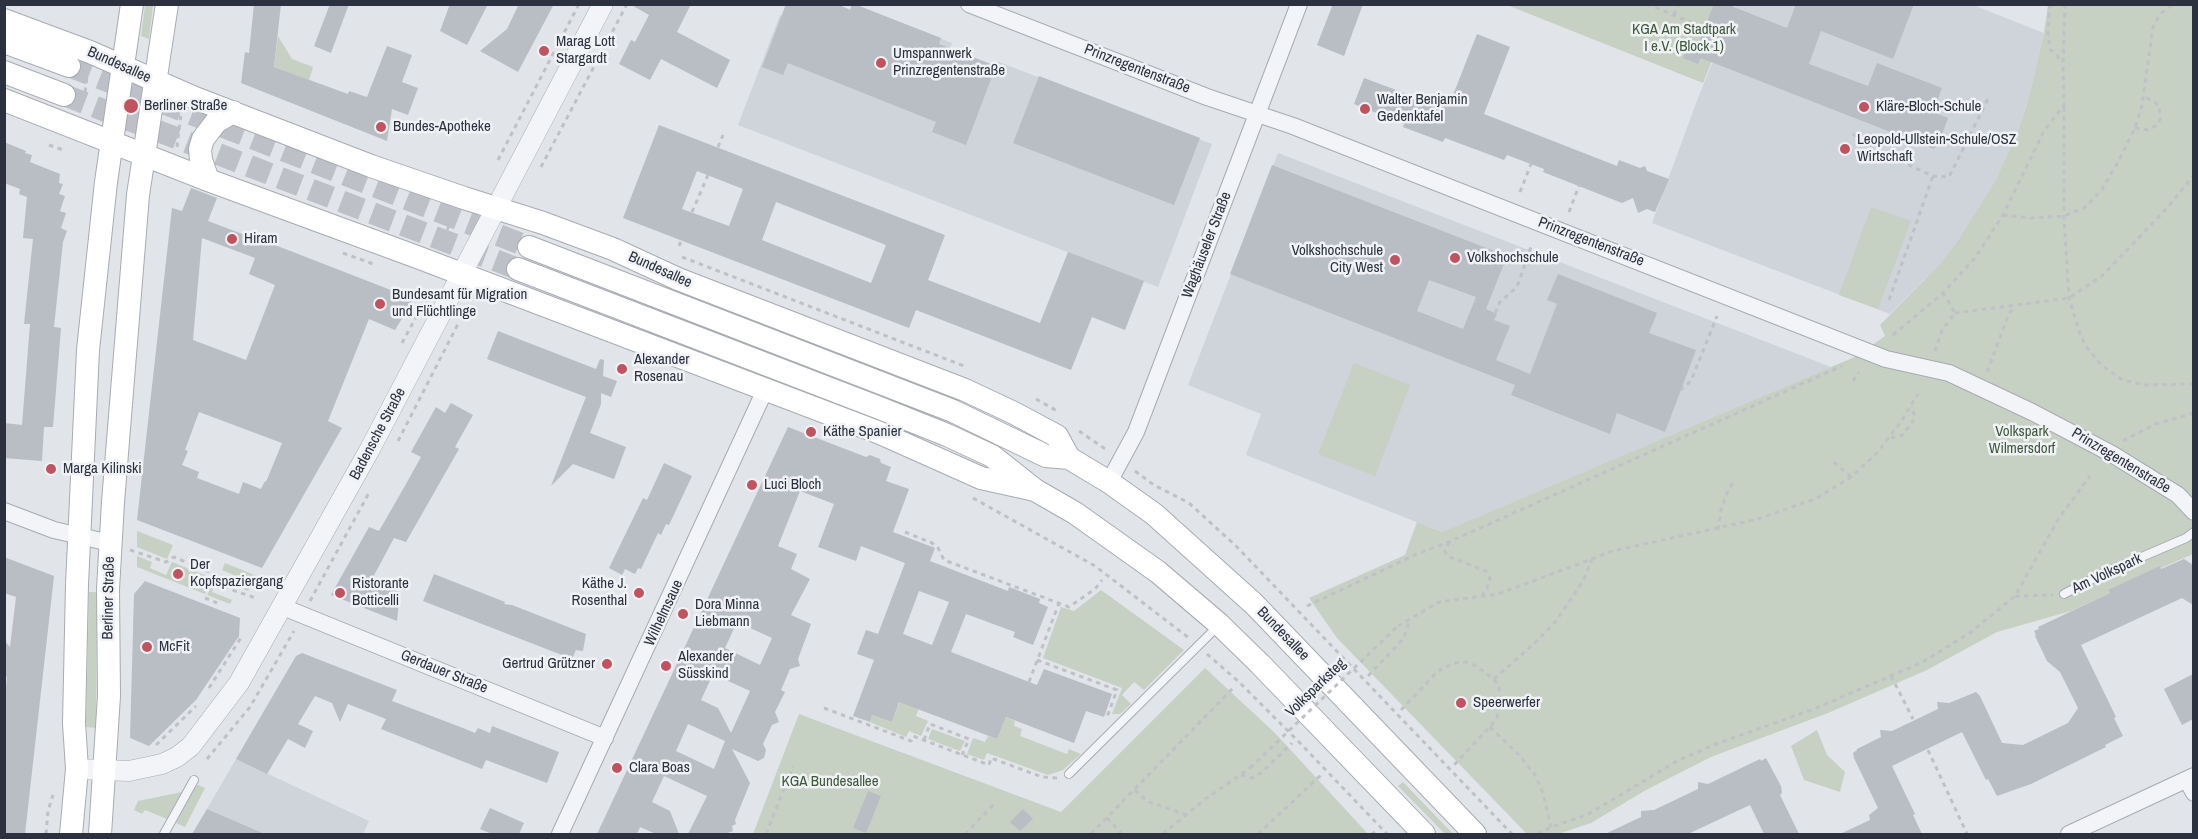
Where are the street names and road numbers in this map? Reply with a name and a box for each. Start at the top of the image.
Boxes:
street label: Prinzregentenstraße [1081,41,1193,97]
street label: Bundesallee [84,43,154,87]
street label: Waghäuseler Straße [1178,189,1236,301]
street label: Prinzregentenstraße [1535,214,1647,270]
street label: Bundesallee [625,248,695,292]
street label: Badensche Straße [346,385,410,483]
street label: Prinzregentenstraße [2068,424,2174,498]
street label: Am Volkspark [2069,550,2145,598]
street label: Berliner Straße [99,556,119,640]
street label: Wilhelmsaue [641,577,687,649]
street label: Bundesallee [1253,603,1313,665]
street label: Gerdauer Straße [398,646,490,698]
street label: Volksparksteg [1282,655,1350,721]

